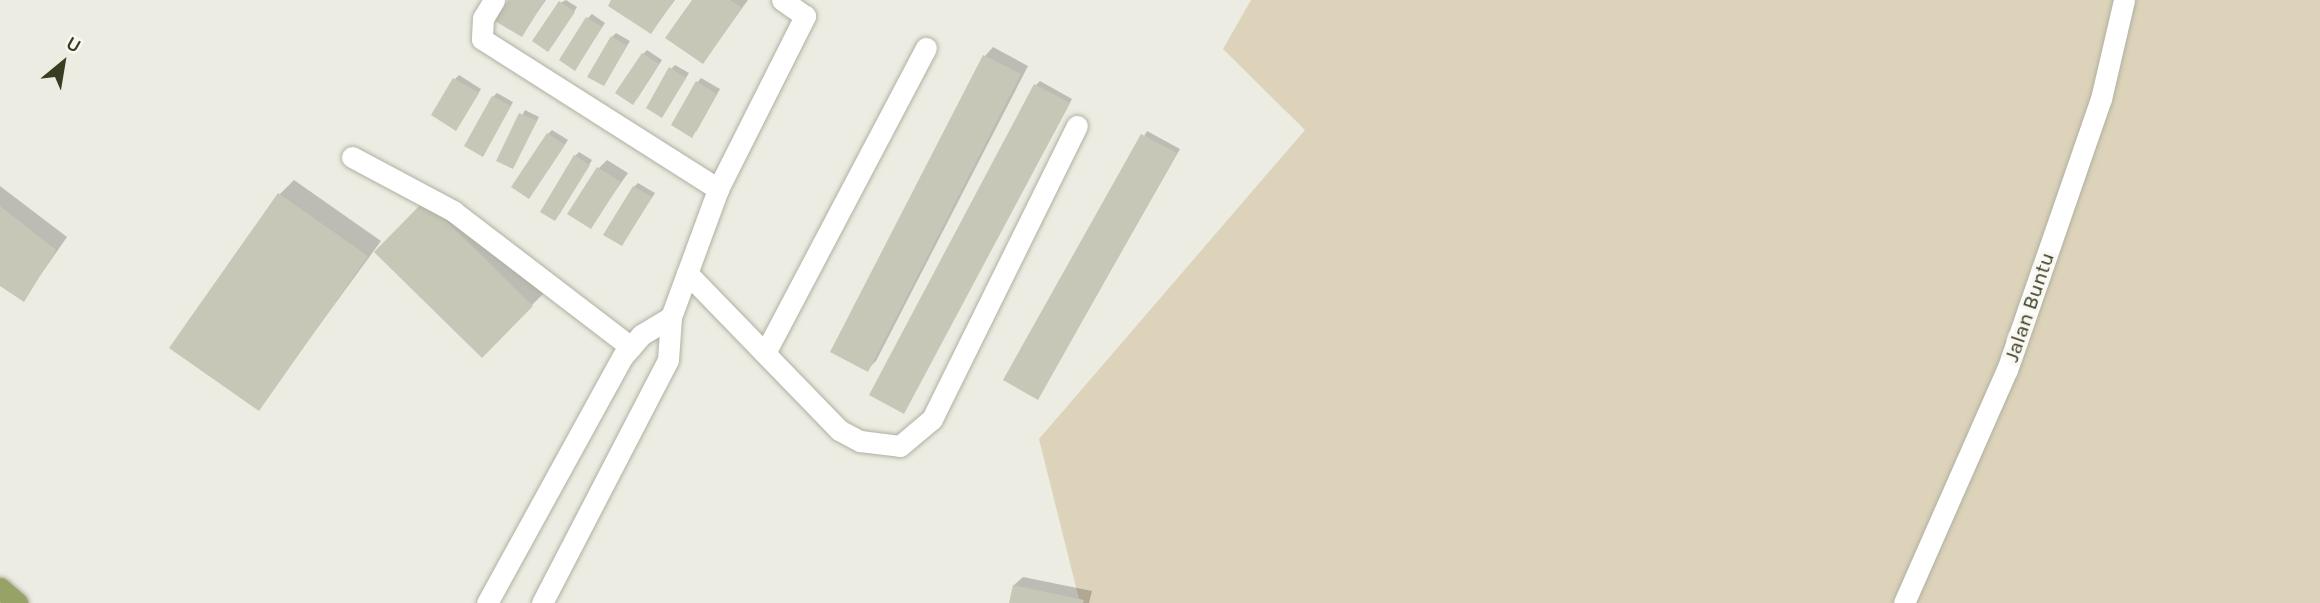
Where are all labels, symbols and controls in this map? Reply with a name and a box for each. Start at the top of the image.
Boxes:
north arrow [28,28,98,98]
text: U [62,32,85,58]
street label: Jalan Buntu [1998,249,2060,365]

